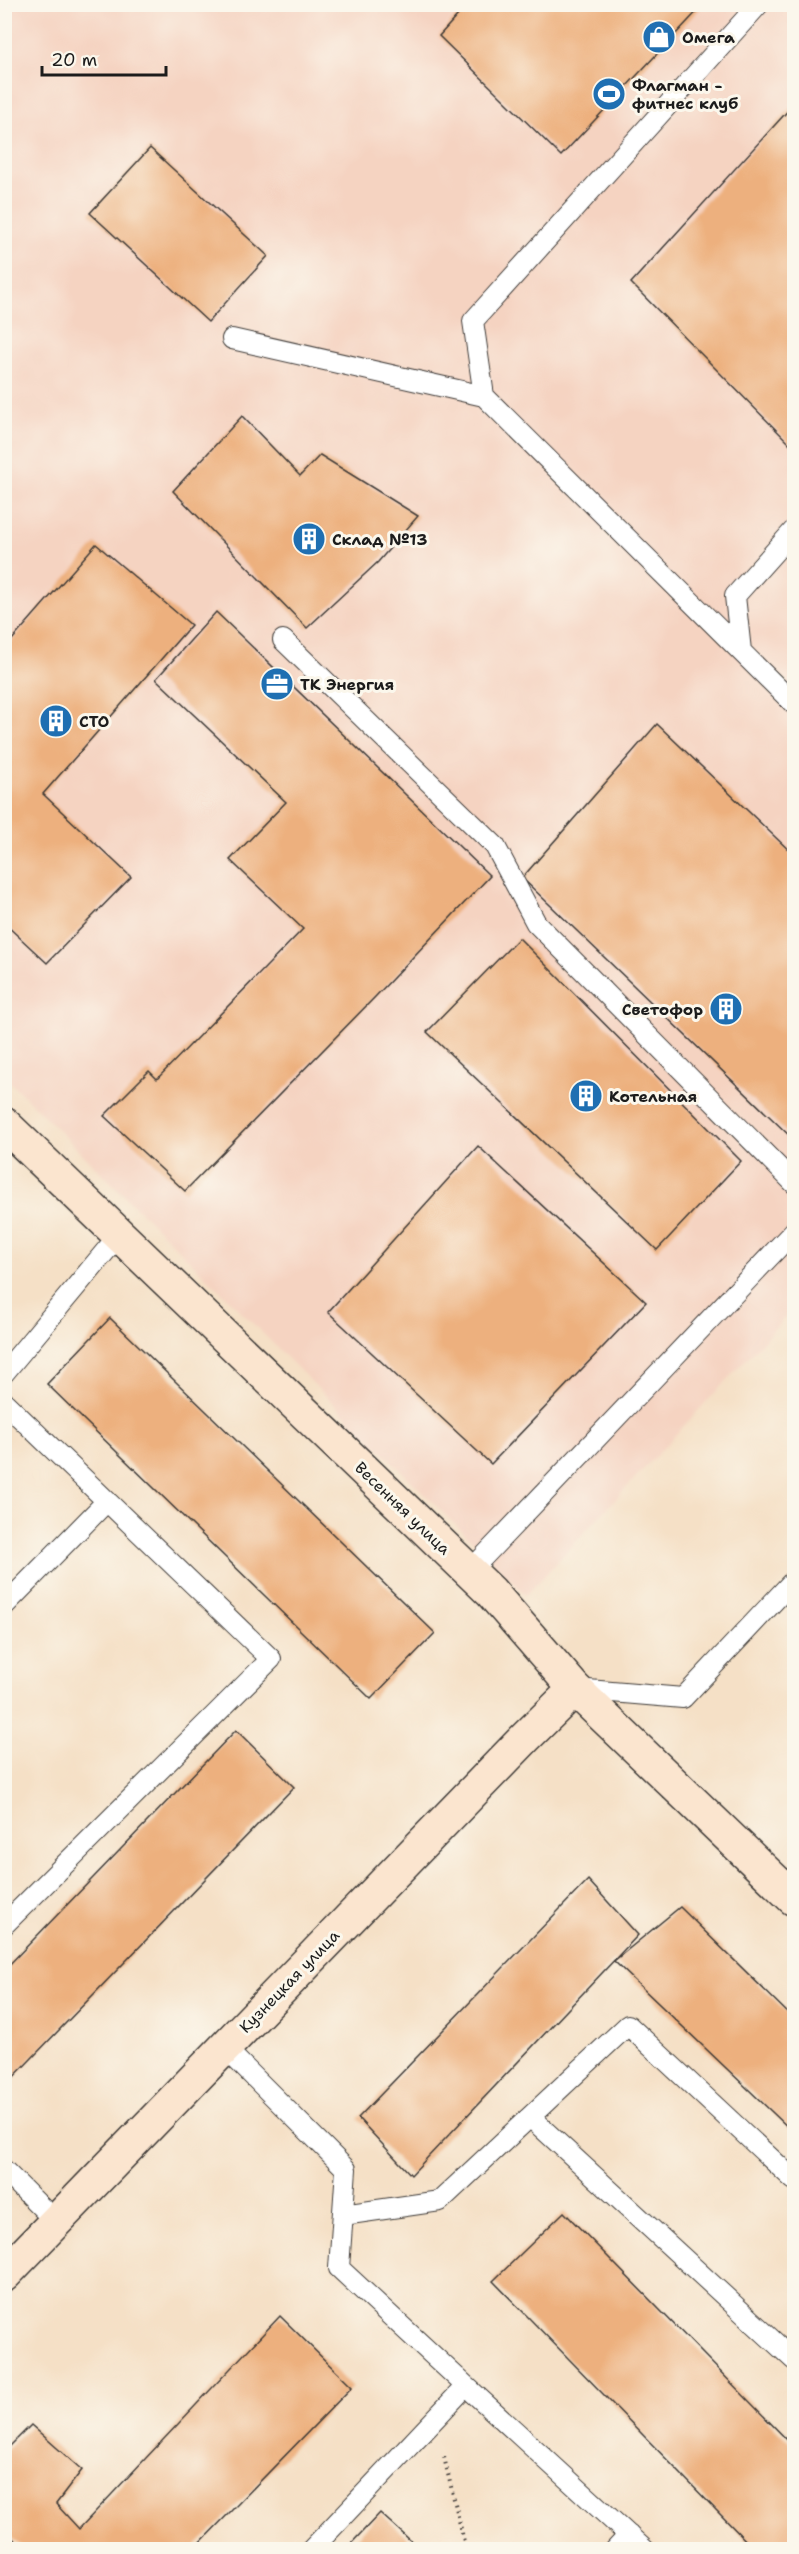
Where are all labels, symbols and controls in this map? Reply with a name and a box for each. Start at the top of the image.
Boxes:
shop icon: Омега [641,19,677,55]
place label: Омега [682,27,735,48]
scale bar [42,39,166,77]
text: 20 m [51,48,97,72]
place label: Флагман - фитнес клуб [632,75,738,114]
sports icon: Флагман - фитнес клуб [591,76,627,112]
building icon: Склад №13 [291,521,327,557]
place label: Склад №13 [332,529,427,550]
office icon: ТК Энергия [259,666,295,702]
place label: ТК Энергия [300,674,394,695]
building icon: СТО [38,703,74,739]
place label: СТО [79,711,110,732]
building icon: Светофор [708,991,744,1027]
place label: Светофор [622,999,703,1020]
building icon: Котельная [568,1078,604,1114]
place label: Котельная [609,1086,697,1107]
street label: Весенняя улица [350,1457,455,1559]
street label: Кузнецкая улица [235,1925,344,2037]

